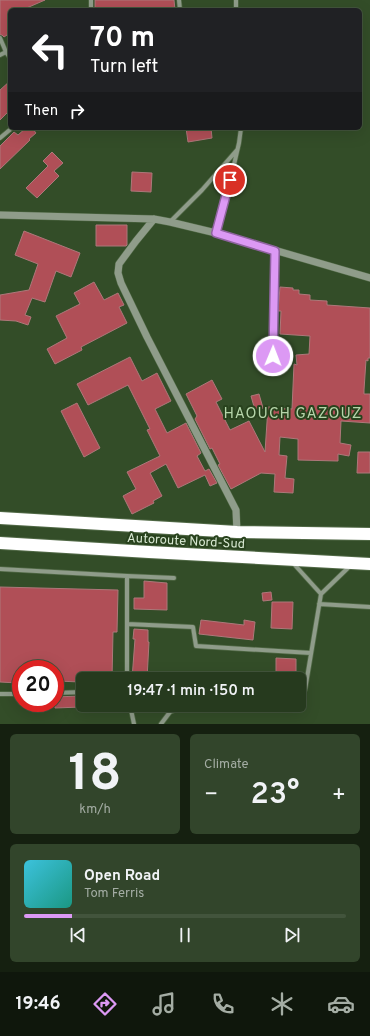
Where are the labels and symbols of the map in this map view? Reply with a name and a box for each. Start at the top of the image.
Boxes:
pin [213,163,247,197]
position arrow [252,335,294,377]
district label: HAOUCH GAZOUZ [223,405,363,424]
street label: Autoroute Nord-Sud [127,531,245,553]
speed limit sign: 20 [12,660,64,712]

